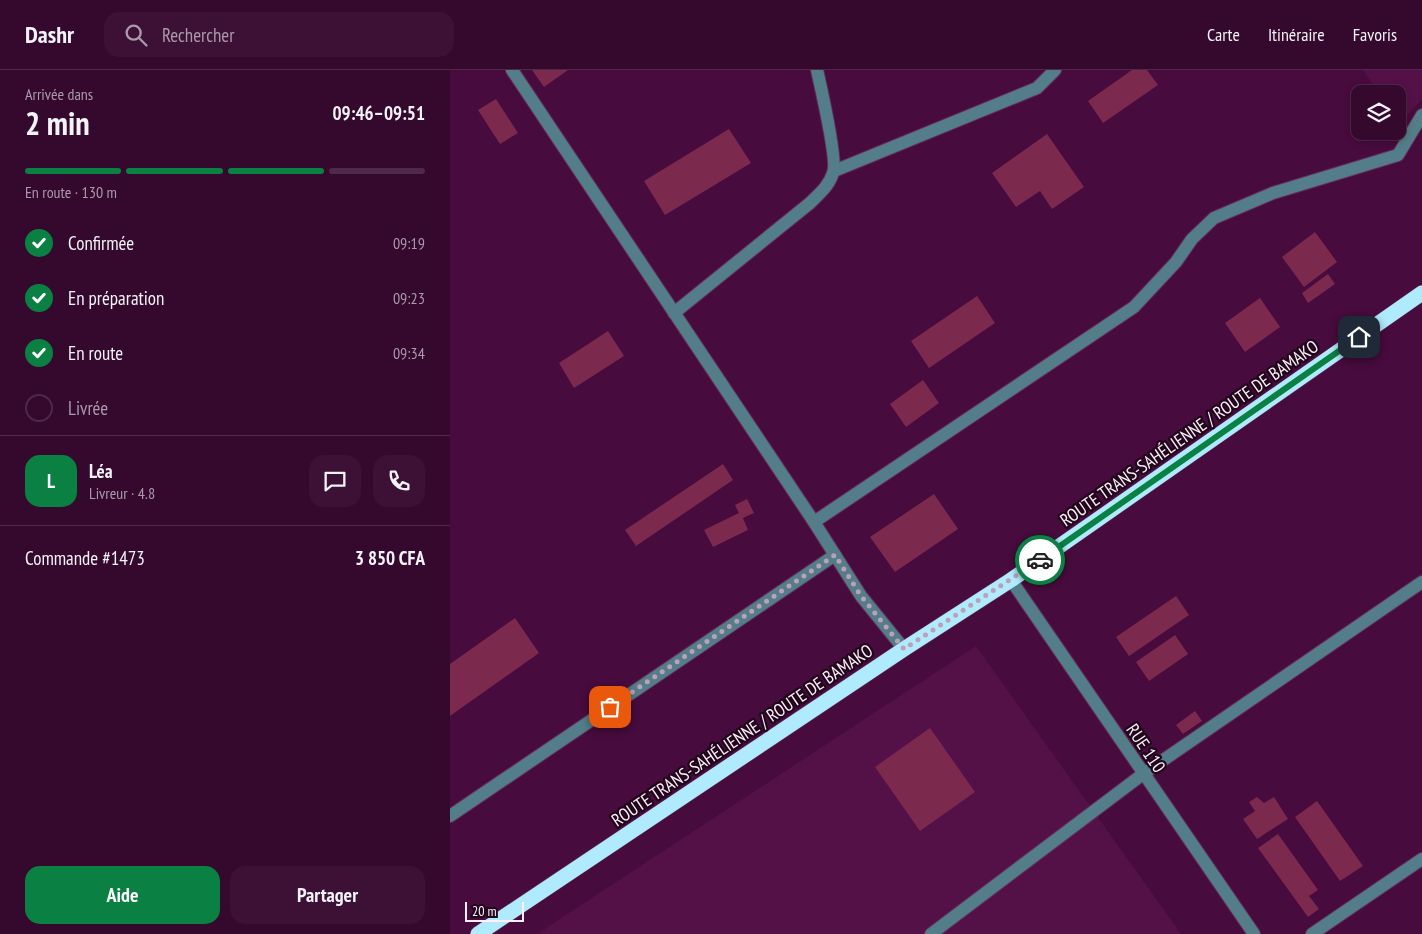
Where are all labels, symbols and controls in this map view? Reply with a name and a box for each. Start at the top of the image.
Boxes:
search box [104,12,454,57]
text: Dashr [25,19,74,50]
icon: search [122,21,150,49]
text: Rechercher [162,23,234,47]
text: Carte [1207,23,1240,46]
text: Itinéraire [1268,23,1325,46]
text: Favoris [1353,23,1397,46]
text: Arrivée dans [25,84,93,104]
map controls [1351,85,1406,140]
button: layers [1351,85,1406,140]
text: 09:46–09:51 [332,101,425,125]
text: 2 min [25,102,90,144]
text: En route · 130 m [25,182,117,202]
icon: check [25,229,53,257]
text: Confirmée [68,231,134,255]
text: 09:19 [393,233,425,253]
icon: check [25,284,53,312]
text: En préparation [68,286,164,310]
text: 09:23 [393,288,425,308]
pin [1338,316,1380,358]
icon: home [1345,323,1373,351]
street label: ROUTE TRANS-SAHÉLIENNE / ROUTE DE BAMAKO [1055,335,1323,531]
icon: check [25,339,53,367]
text: En route [68,341,123,365]
text: 09:34 [393,343,425,363]
text: Livrée [68,396,108,420]
button: chat [309,455,361,507]
button: phone [373,455,425,507]
text: Léa [89,459,113,483]
text: L [47,469,55,493]
text: Livreur · 4.8 [89,483,155,503]
courier [1015,535,1065,585]
text: Commande #1473 [25,546,145,570]
text: 3 850 CFA [355,546,425,570]
icon: car [1026,546,1054,574]
street label: ROUTE TRANS-SAHÉLIENNE / ROUTE DE BAMAKO [607,639,877,831]
pin [589,686,631,728]
icon: bag [596,693,624,721]
street label: RUE 110 [1121,719,1171,777]
button: Aide [25,866,220,924]
button: Partager [230,866,425,924]
scale bar [465,899,524,922]
text: 20 m [472,902,497,920]

